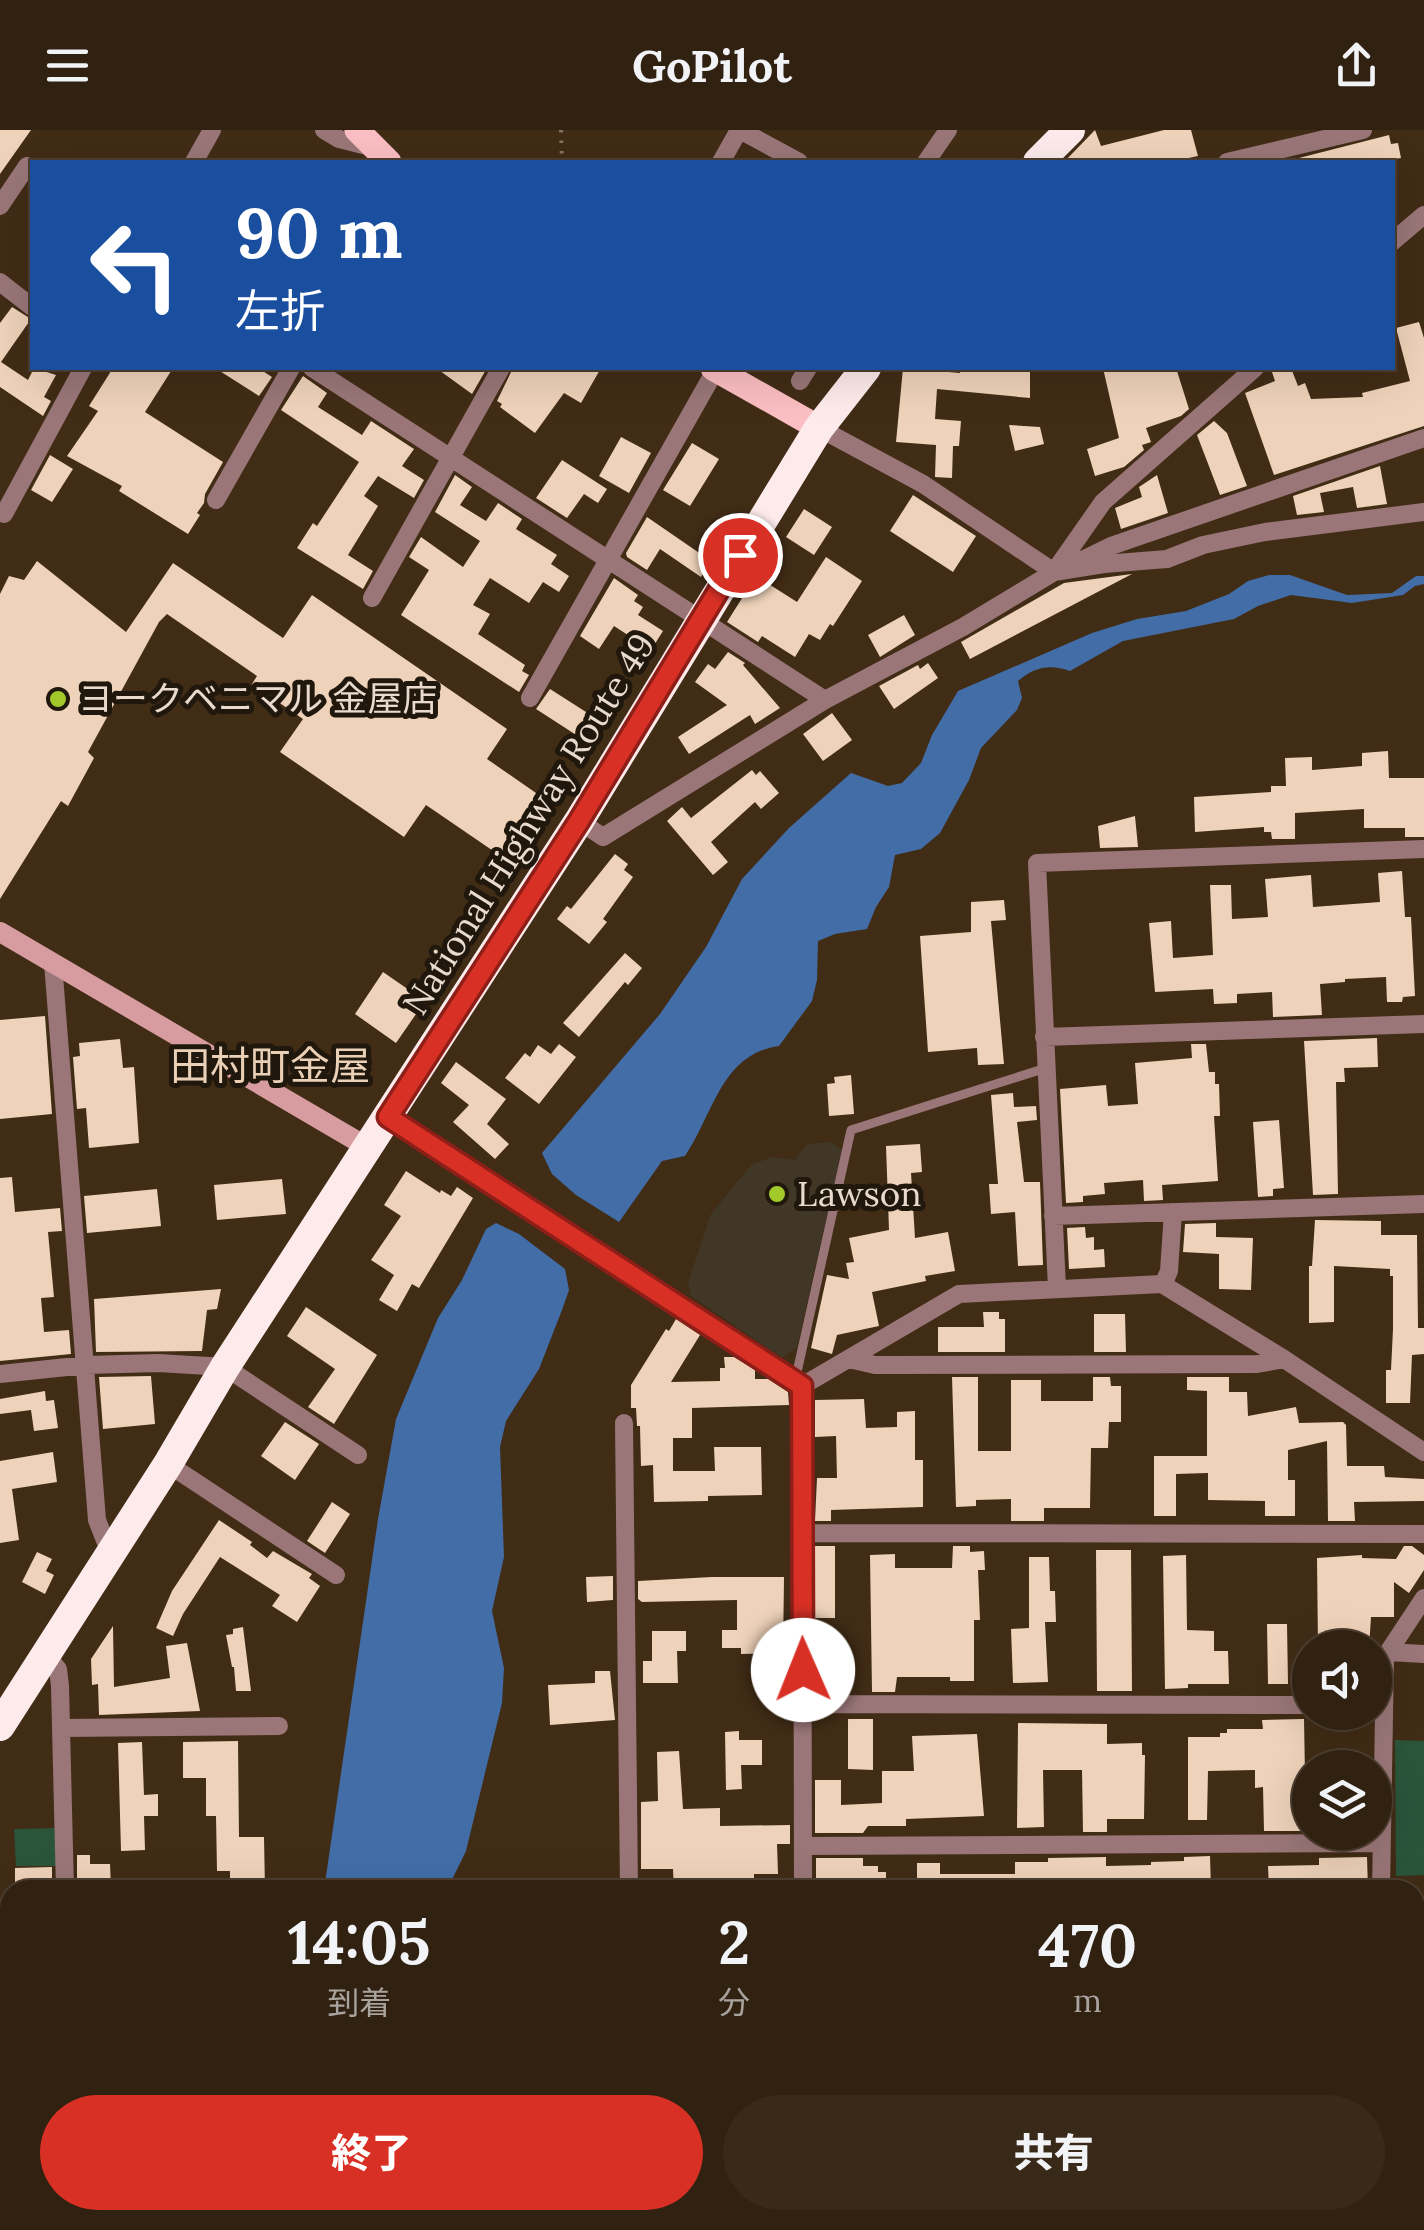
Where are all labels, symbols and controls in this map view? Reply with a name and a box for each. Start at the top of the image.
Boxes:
text: GoPilot [632,37,792,94]
icon: menu [40,38,95,93]
icon: share [1329,38,1384,93]
text: 90 m [235,188,403,277]
icon: left [70,200,200,330]
text: 左折 [235,282,325,339]
pin [698,513,783,598]
icon: arrive [713,528,768,583]
street label: National Highway Route 49 [393,625,665,1023]
place label: ヨークベニマル 金屋店 [78,676,437,721]
marker: ヨークベニマル 金屋店 [47,688,69,710]
district label: 田村町金屋 [170,1040,370,1091]
place label: Lawson [797,1171,922,1216]
marker: Lawson [766,1183,788,1205]
position arrow [751,1618,855,1722]
map controls [1292,1630,1392,1850]
button: sound [1292,1630,1392,1730]
button: layers [1292,1750,1392,1850]
text: 14:05 [288,1904,431,1980]
text: 2 [718,1904,750,1980]
text: 470 [1038,1907,1137,1983]
text: m [1073,1980,1102,2021]
text: 到着 [327,1982,391,2023]
text: 分 [718,1982,750,2023]
button: 終了 [40,2095,703,2210]
button: 共有 [723,2095,1385,2210]

